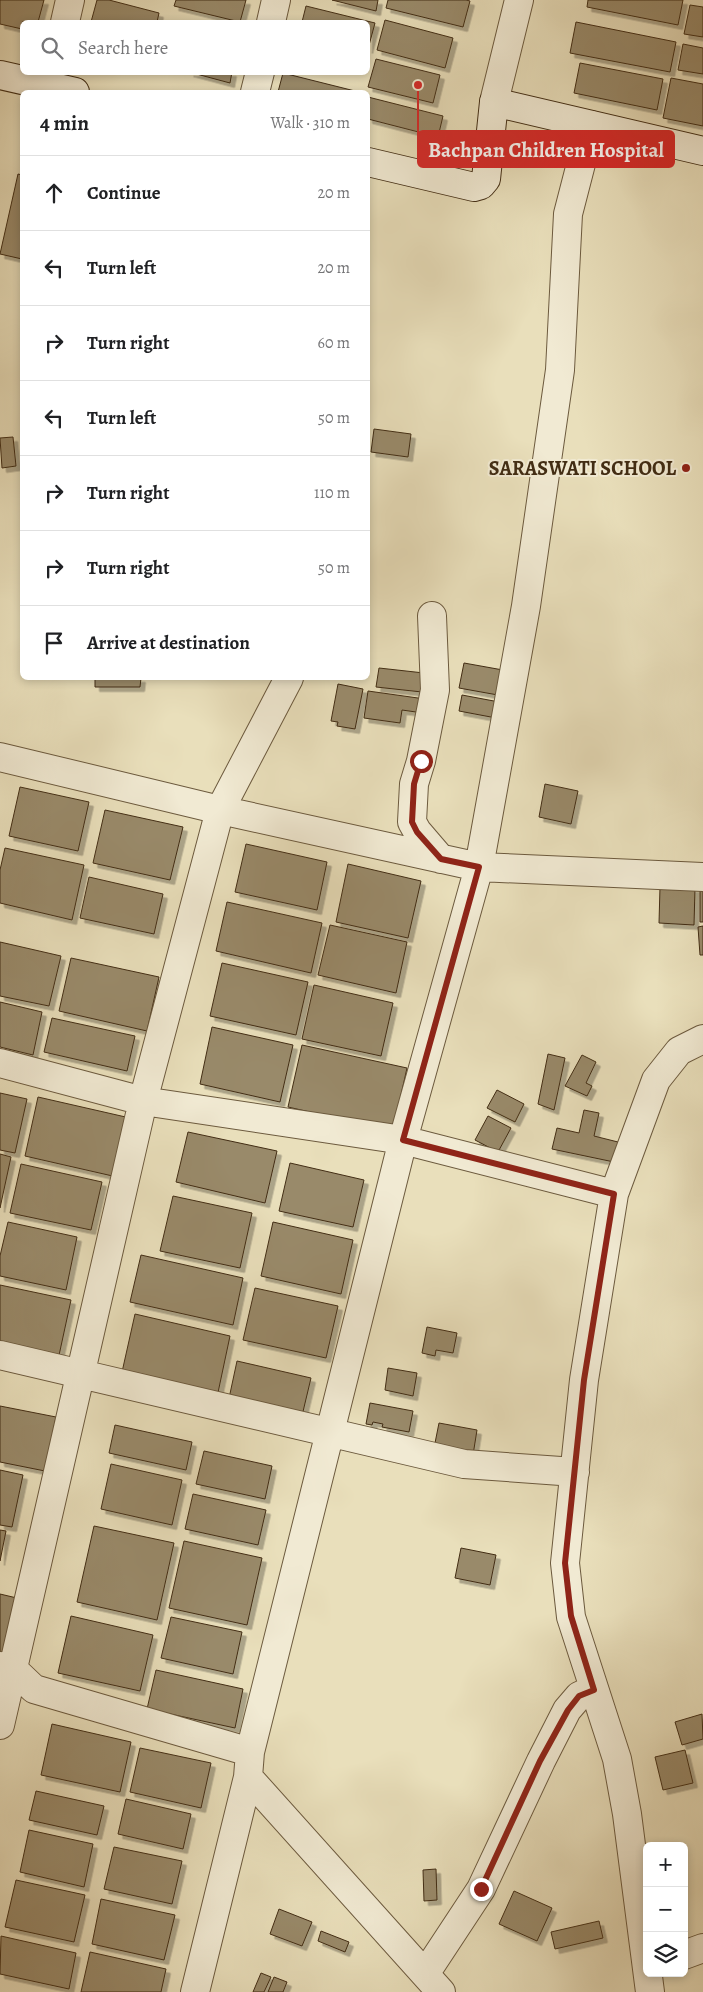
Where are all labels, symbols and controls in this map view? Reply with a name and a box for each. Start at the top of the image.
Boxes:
search box [20,20,370,75]
icon: search [38,34,66,62]
text: Search here [78,35,168,61]
text: 4 min [40,109,89,137]
text: Walk · 310 m [270,112,350,134]
callout: Bachpan Children Hospital [418,131,674,167]
text: Bachpan Children Hospital [428,136,665,164]
icon: ahead [40,179,68,207]
text: Continue [87,180,161,206]
text: 20 m [317,182,350,204]
icon: left [40,254,68,282]
text: Turn left [87,255,156,281]
text: 20 m [317,257,350,279]
icon: right [40,329,68,357]
text: Turn right [87,330,169,356]
text: 60 m [318,332,350,354]
icon: left [40,404,68,432]
text: Turn left [87,405,156,431]
text: 50 m [318,407,350,429]
place label: SARASWATI SCHOOL [489,455,676,482]
marker: SARASWATI SCHOOL [680,462,692,474]
icon: right [40,479,68,507]
text: Turn right [87,480,169,506]
text: 110 m [314,482,350,504]
icon: right [40,554,68,582]
text: Turn right [87,555,169,581]
text: 50 m [318,557,350,579]
icon: arrive [40,629,68,657]
text: Arrive at destination [87,630,250,656]
route start [410,750,433,773]
map controls [643,1842,688,1977]
button: + [643,1842,688,1887]
route end [470,1878,493,1901]
button: − [643,1887,688,1932]
button: layers [643,1932,688,1977]

